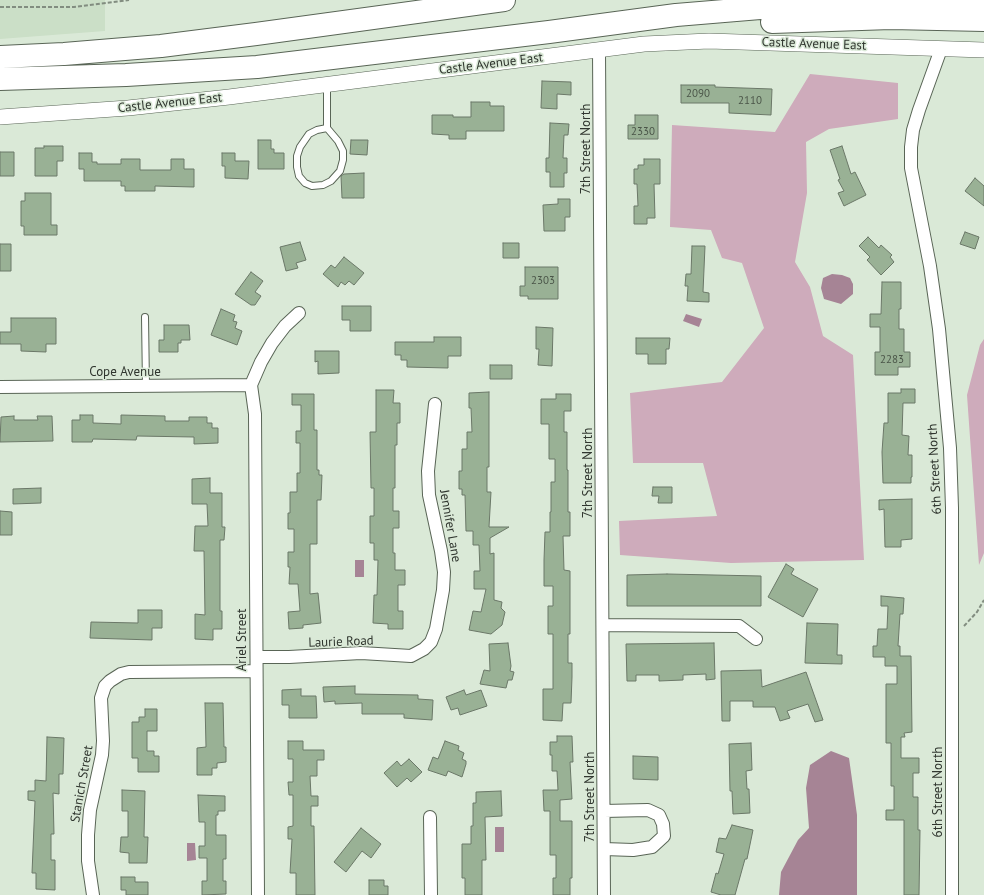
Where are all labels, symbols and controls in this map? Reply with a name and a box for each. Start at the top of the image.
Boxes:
street label: Castle Avenue East [761,34,867,54]
street label: Castle Avenue East [438,50,544,78]
house number: 2090 [686,87,710,101]
street label: Castle Avenue East [117,90,223,116]
house number: 2110 [738,94,762,108]
street label: 7th Street North [578,104,594,194]
house number: 2330 [631,125,655,139]
house number: 2303 [531,274,555,288]
house number: 2283 [880,353,904,367]
street label: Cope Avenue [89,364,161,380]
street label: 6th Street North [925,423,945,515]
street label: 7th Street North [580,428,596,518]
street label: Jennifer Lane [436,489,464,563]
street label: Ariel Street [234,609,250,671]
street label: Laurie Road [308,633,374,651]
street label: Stanich Street [68,744,96,824]
street label: 6th Street North [930,747,946,837]
street label: 7th Street North [582,752,598,842]

